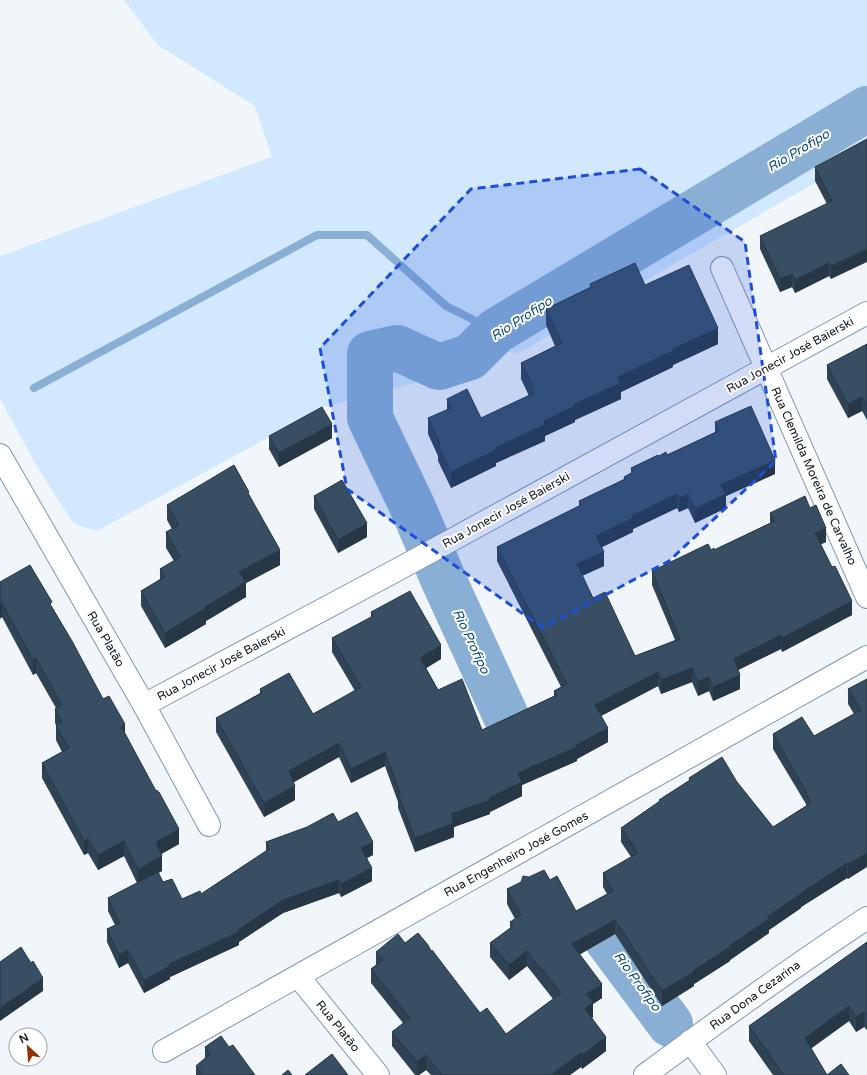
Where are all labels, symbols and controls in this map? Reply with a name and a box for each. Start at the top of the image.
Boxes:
water label: Rio Profipo [765,126,833,176]
water label: Rio Profipo [488,293,556,344]
street label: Rua Jonecir José Baierski [724,314,856,396]
street label: Rua Clemilda Moreira de Carvalho [768,385,860,567]
street label: Rua Jonecir José Baierski [440,469,572,551]
water label: Rio Profipo [449,607,493,677]
street label: Rua Platão [84,609,128,669]
street label: Rua Jonecir José Baierski [155,624,287,704]
street label: Rua Engenheiro José Gomes [441,808,591,900]
water label: Rio Profipo [610,949,665,1015]
street label: Rua Dona Cezarina [707,958,803,1032]
street label: Rua Platão [313,998,363,1054]
north arrow [8,1027,48,1067]
text: N [17,1031,31,1046]

